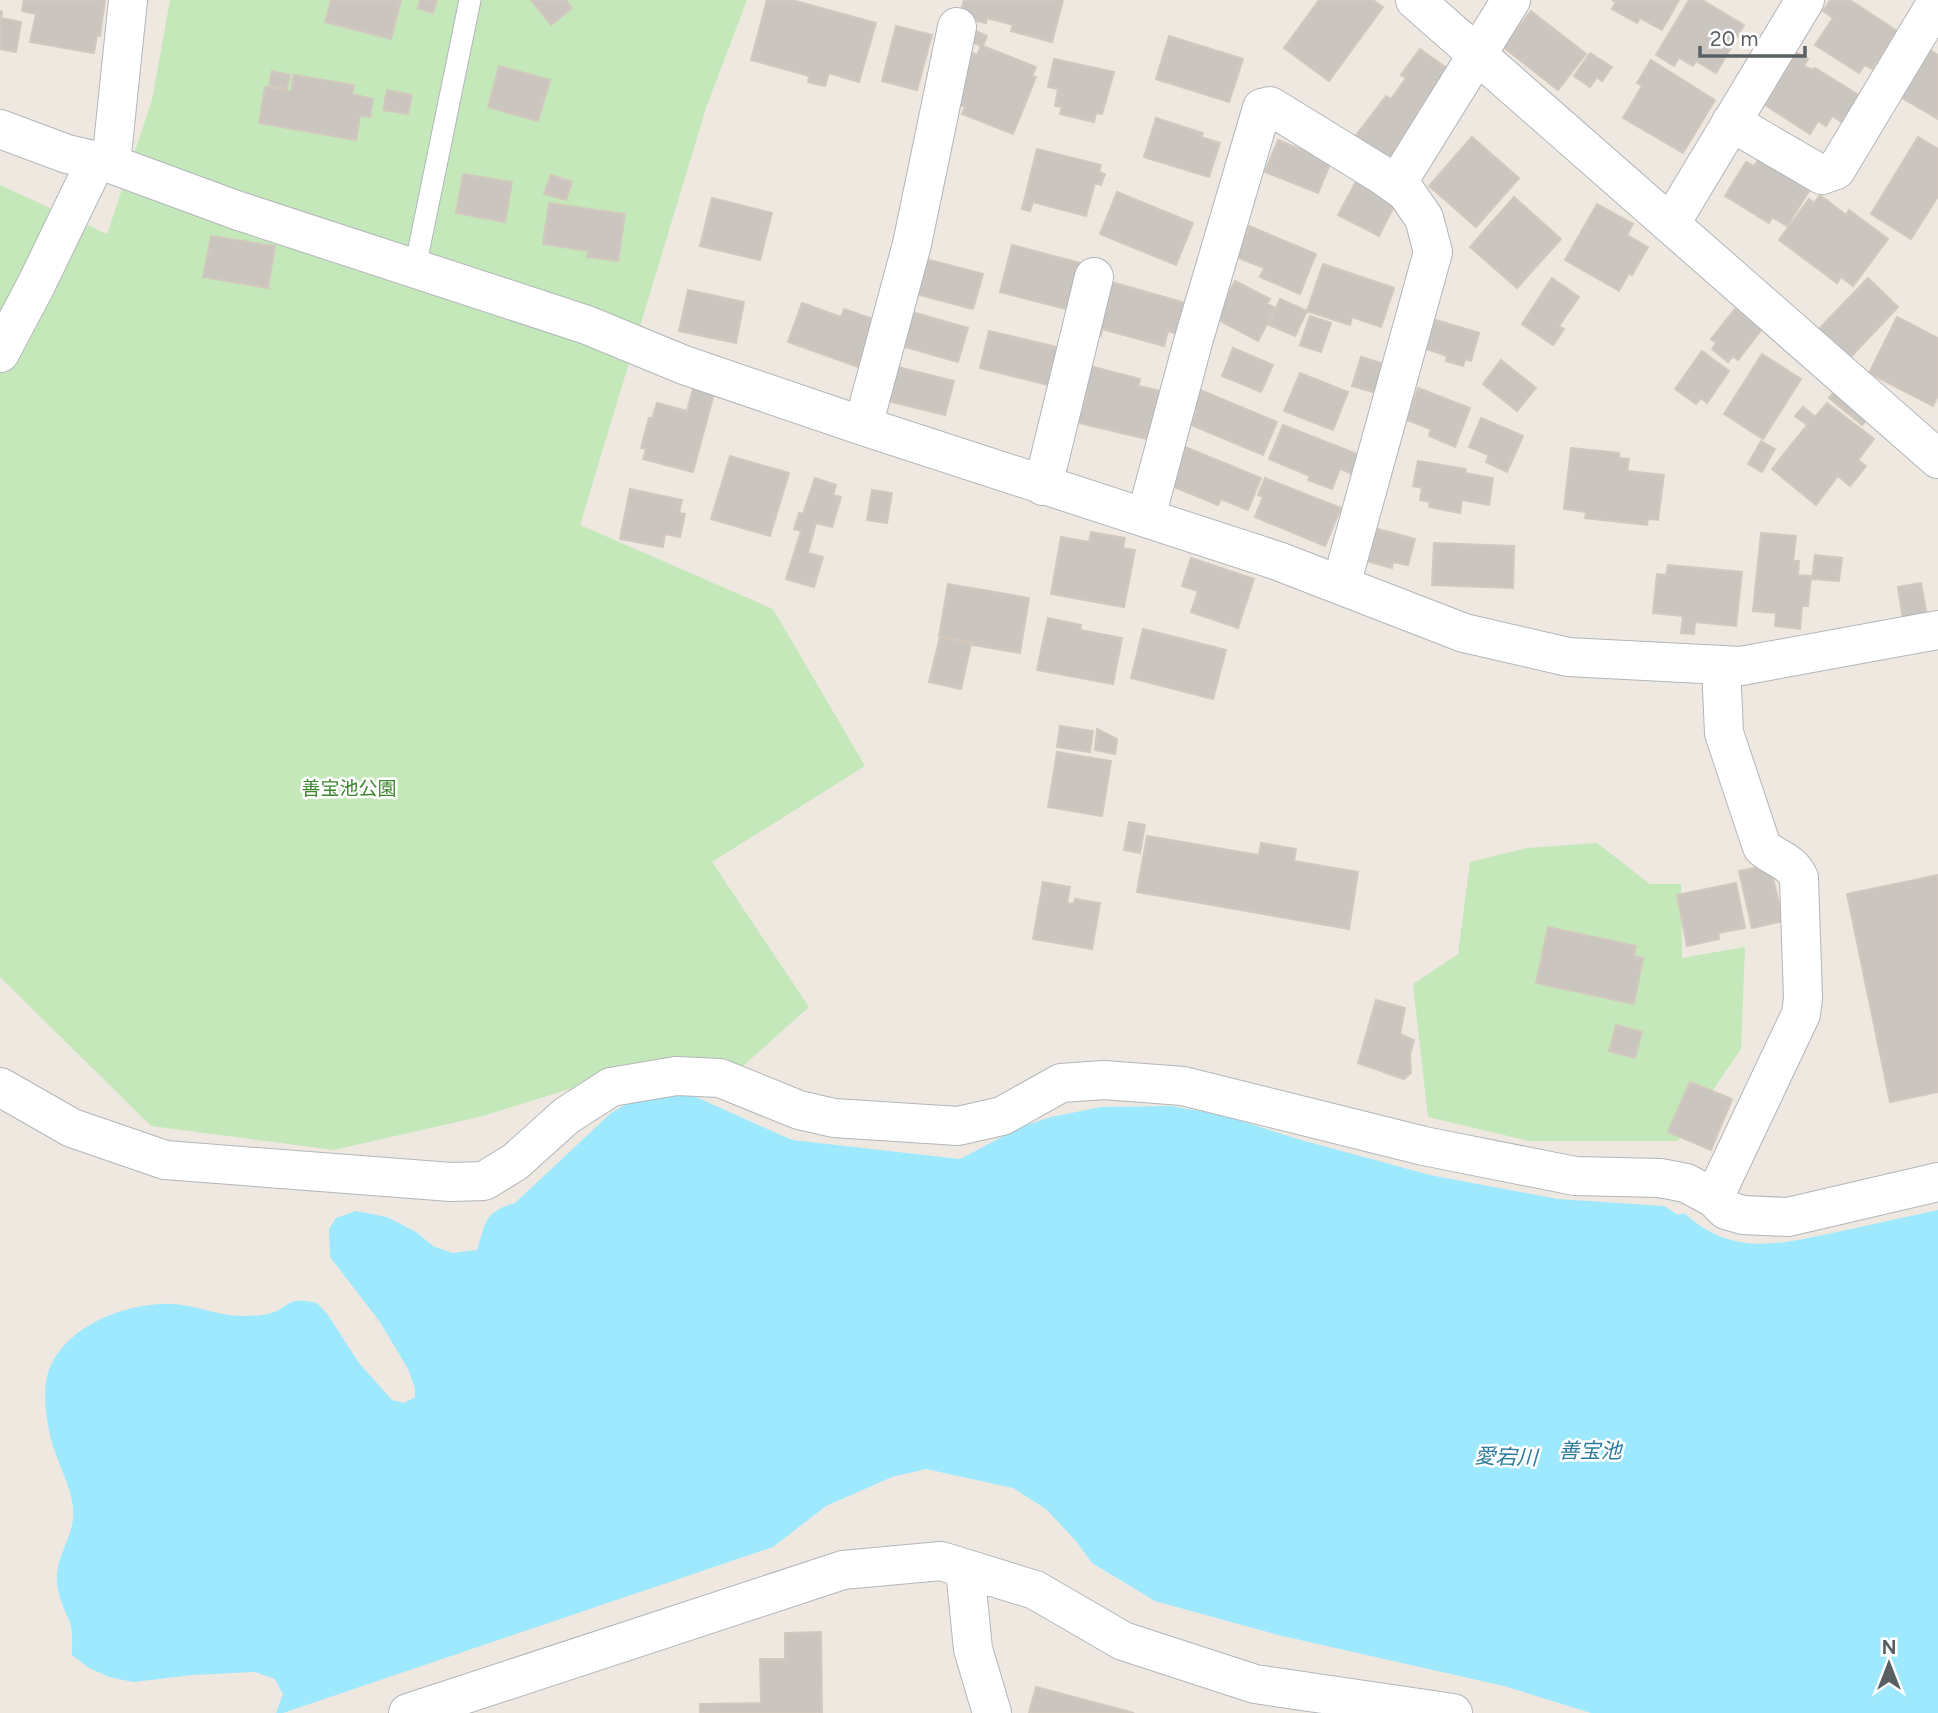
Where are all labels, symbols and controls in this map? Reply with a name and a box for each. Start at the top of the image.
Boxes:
scale bar [1700,14,1805,58]
text: 20 m [1710,26,1758,51]
park label: 善宝池公園 [301,777,397,800]
water label: 善宝池 [1559,1438,1623,1463]
water label: 愛宕川 [1474,1443,1540,1470]
north arrow [1854,1629,1924,1699]
text: N [1882,1636,1896,1659]

